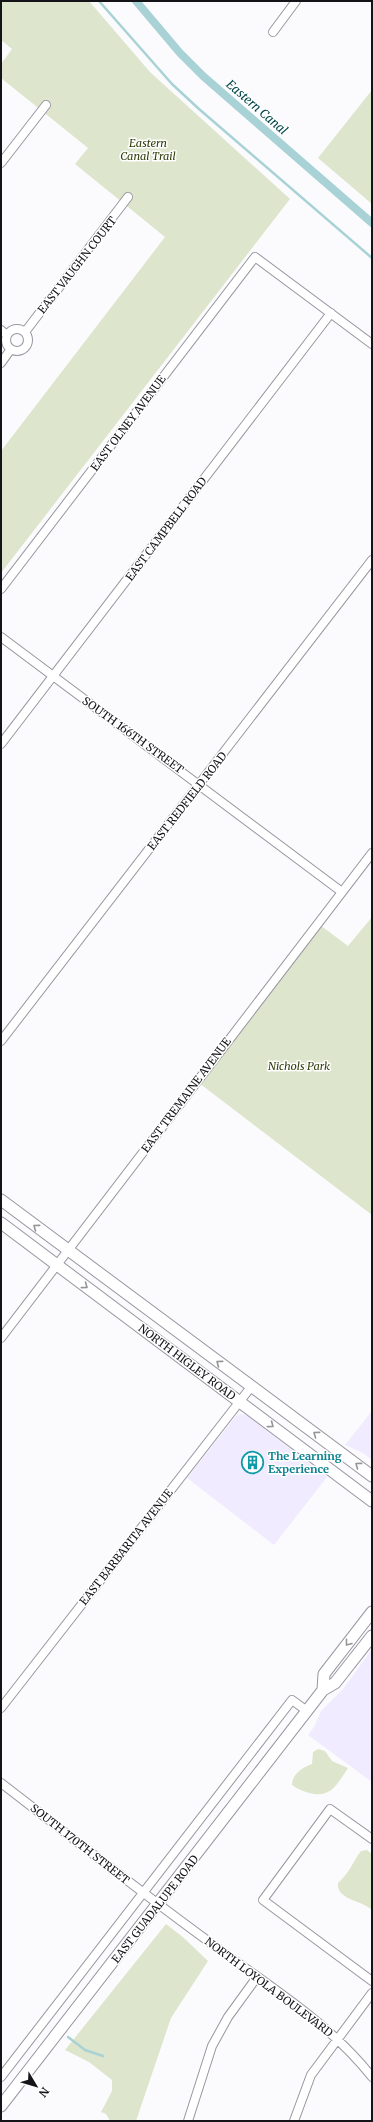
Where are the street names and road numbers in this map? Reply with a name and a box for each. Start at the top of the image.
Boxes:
street label: EAST VAUGHN COURT [35,213,120,316]
street label: EAST OLNEY AVENUE [87,372,169,474]
street label: EAST CAMPBELL ROAD [122,474,210,584]
street label: SOUTH 166TH STREET [80,694,187,777]
street label: EAST REDFIELD ROAD [144,749,230,853]
street label: EAST TREMAINE AVENUE [138,1035,234,1155]
street label: NORTH HIGLEY ROAD [136,1321,238,1403]
street label: EAST BARBARITA AVENUE [76,1486,176,1608]
street label: SOUTH 170TH STREET [28,1801,133,1887]
street label: EAST GUADALUPE ROAD [108,1852,202,1966]
street label: NORTH LOYOLA BOULEVARD [202,1934,336,2040]

